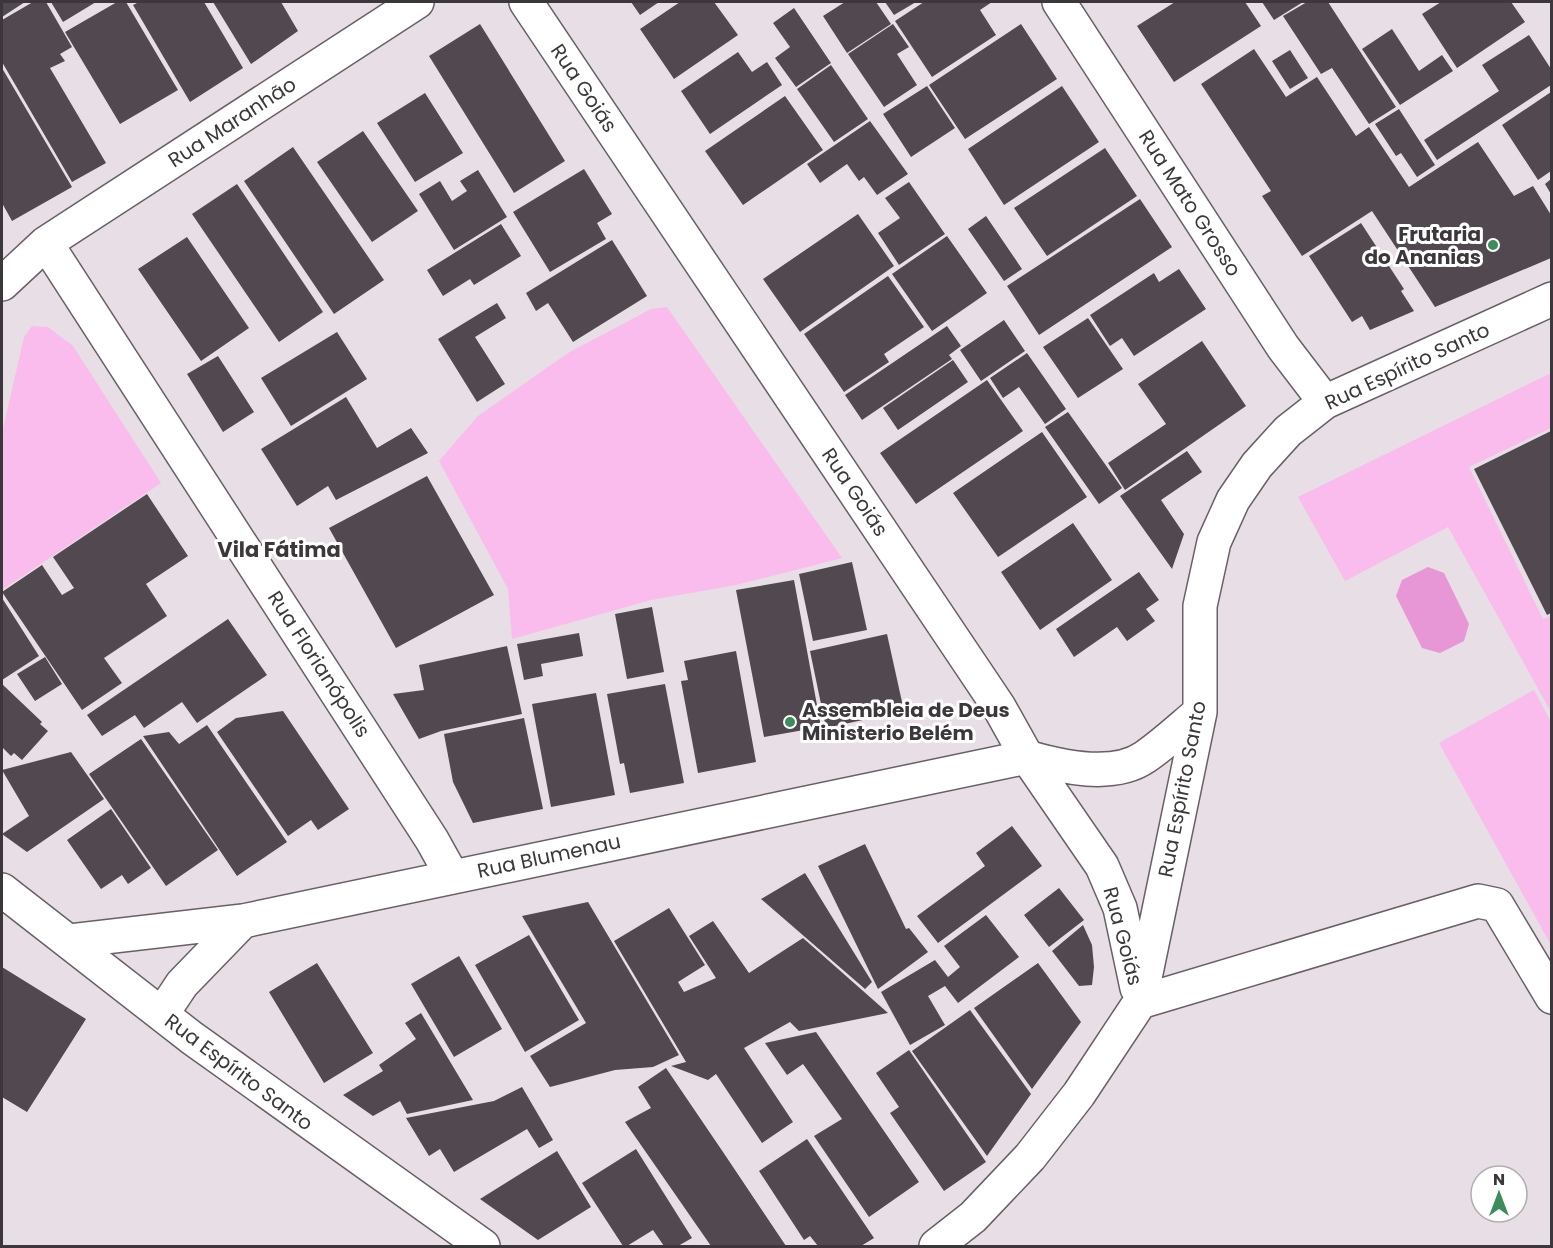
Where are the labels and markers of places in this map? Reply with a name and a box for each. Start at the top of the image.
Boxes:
place label: Frutaria do Ananias [1365,220,1481,271]
marker: Frutaria do Ananias [1486,238,1500,252]
place label: Assembleia de Deus Ministerio Belém [802,696,1010,747]
marker: Assembleia de Deus Ministerio Belém [783,715,797,729]

